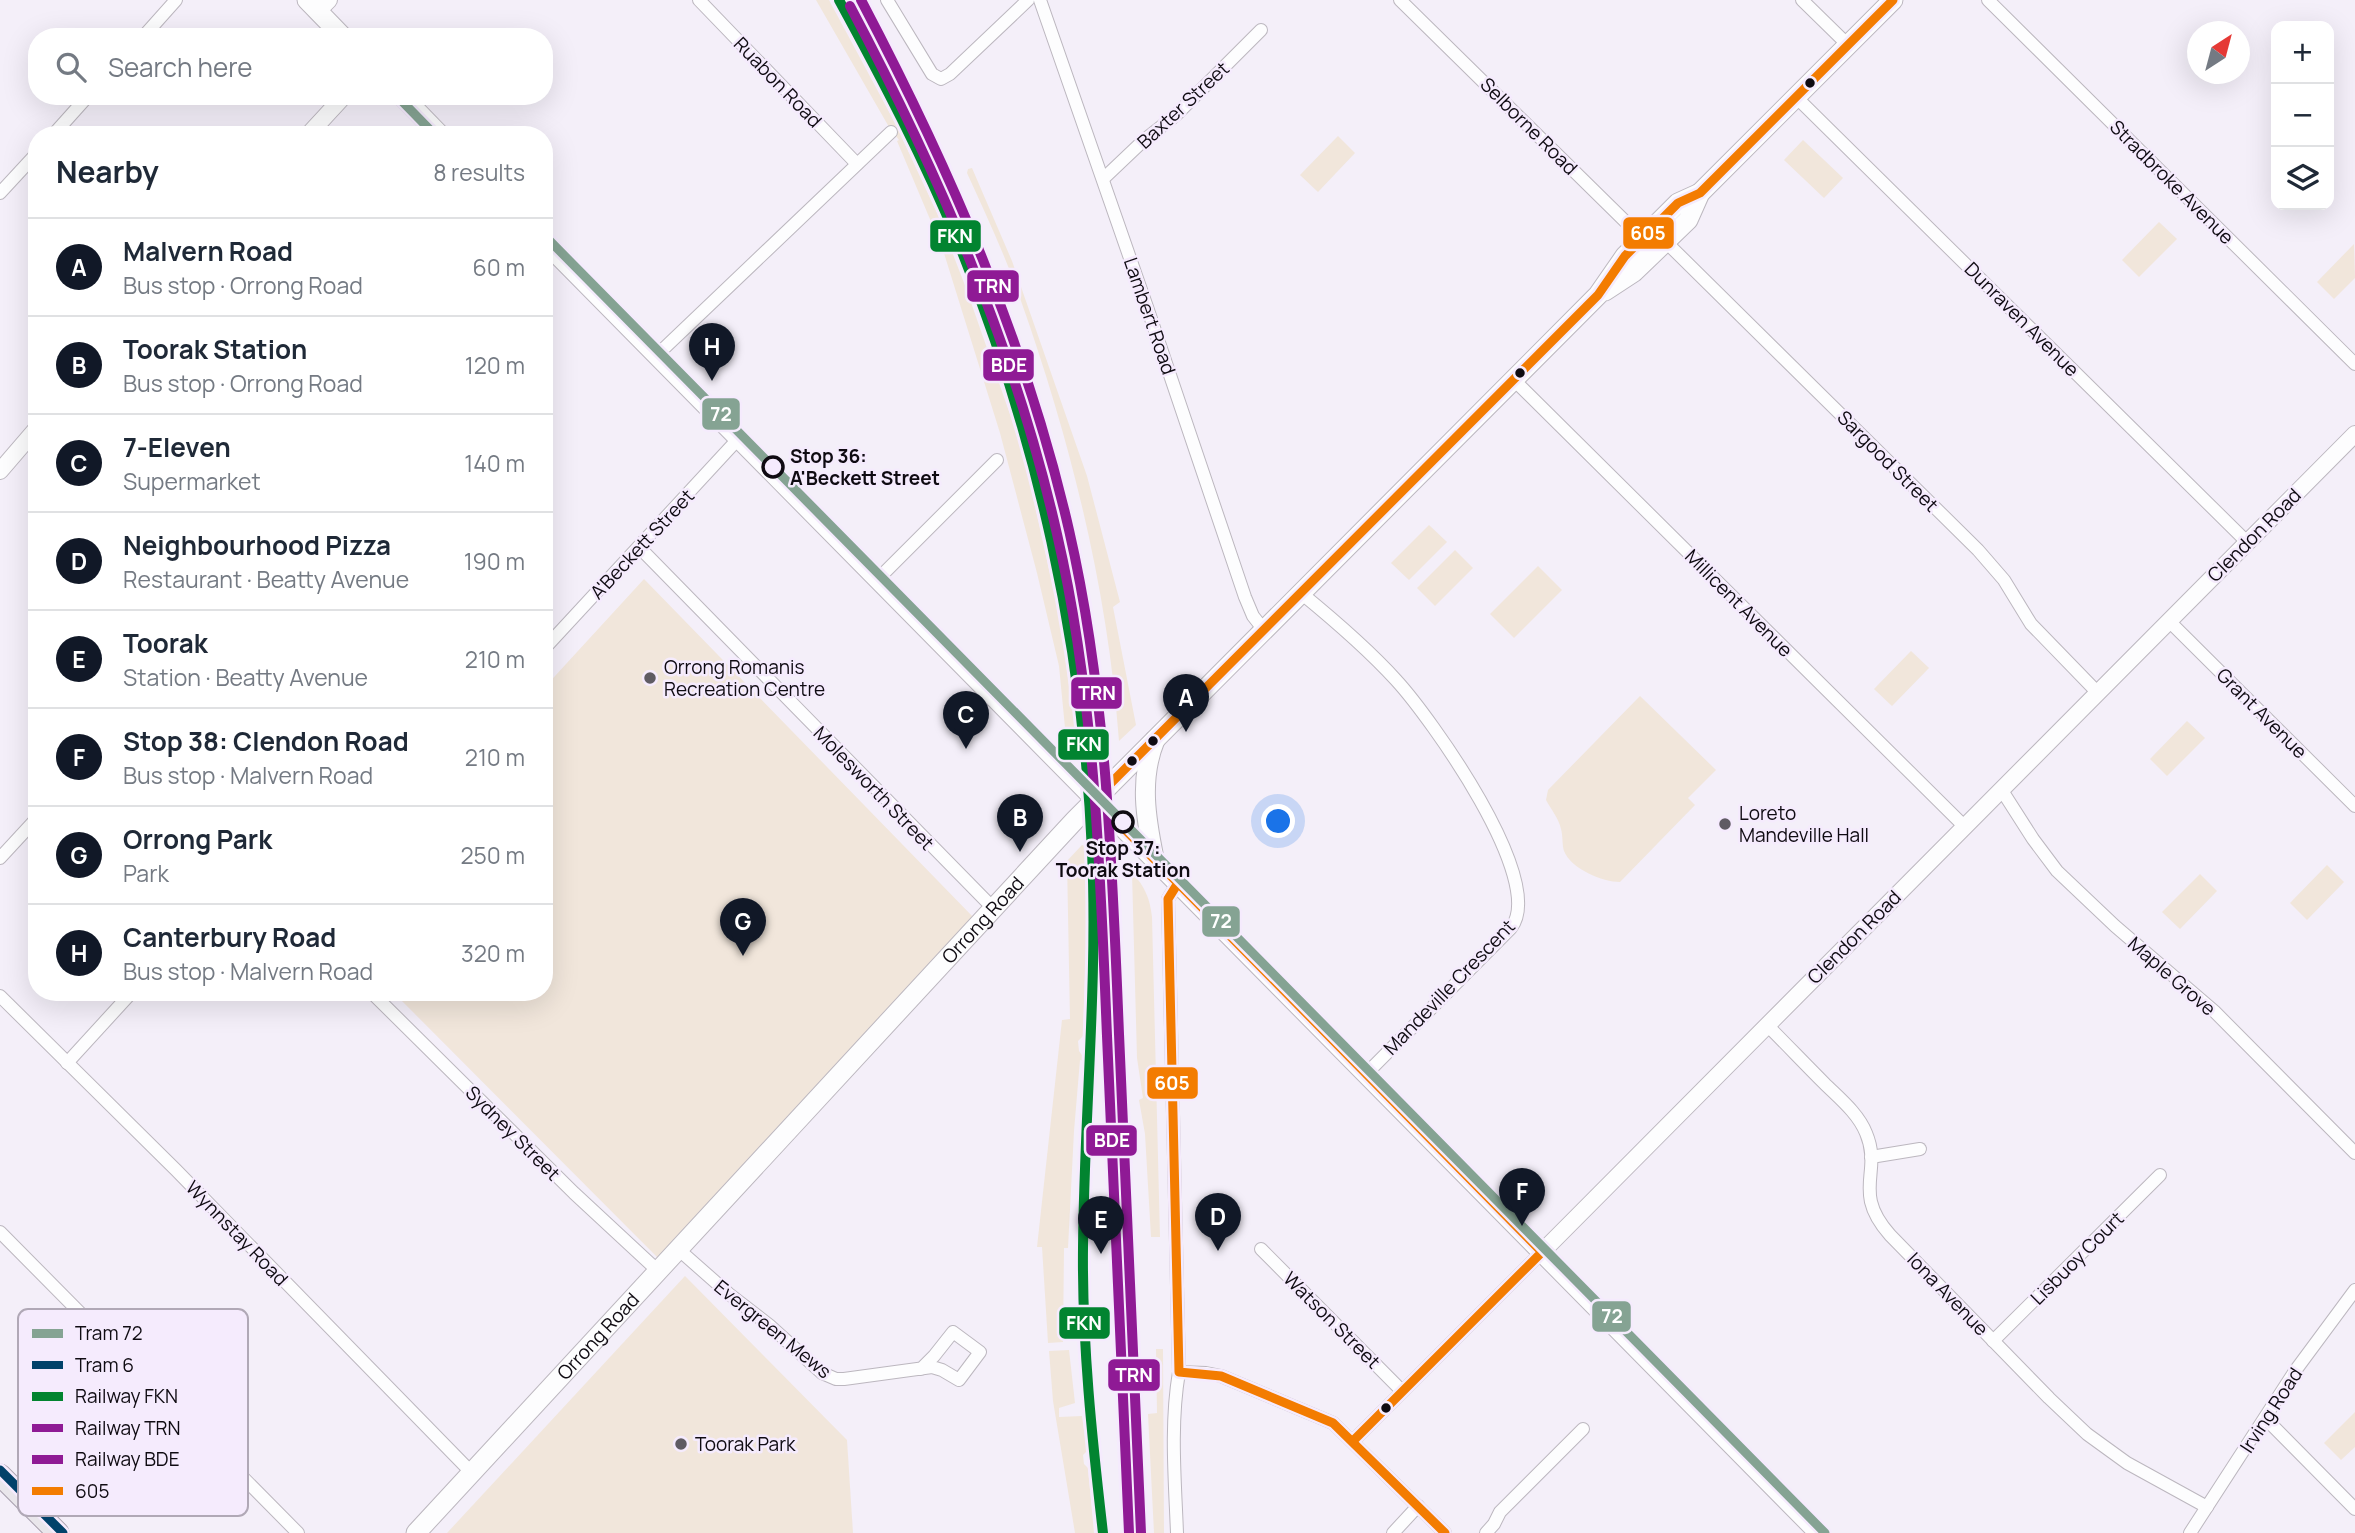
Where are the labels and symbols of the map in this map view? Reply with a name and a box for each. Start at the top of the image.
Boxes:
north arrow [2187,21,2250,84]
street label: Ruabon Road [728,31,828,133]
street label: Baxter Street [1131,56,1235,154]
street label: Selborne Road [1475,72,1583,180]
unlabelled marker [1803,76,1817,90]
street label: Stradbroke Avenue [2104,114,2240,250]
line badge: 605 [1622,216,1675,250]
line badge: FKN [929,219,982,253]
text: 605 [1630,220,1666,246]
text: FKN [937,223,973,249]
street label: Lambert Road [1118,254,1182,378]
street label: Dunraven Avenue [1959,256,2085,382]
line badge: TRN [966,269,1020,303]
text: TRN [974,273,1012,299]
pin: H [689,323,735,381]
line badge: BDE [982,348,1035,382]
text: BDE [991,352,1027,378]
unlabelled marker [1513,366,1527,380]
line badge: 72 [701,397,741,431]
text: 72 [710,401,732,427]
street label: Sargood Street [1832,405,1944,517]
place label: Stop 36: A'Beckett Street [790,443,940,491]
marker: Stop 36: A'Beckett Street [762,456,784,478]
street label: Clendon Road [2201,482,2307,588]
street label: A'Beckett Street [584,483,700,605]
street label: Millicent Avenue [1679,543,1799,663]
place label: Orrong Romanis Recreation Centre [664,654,825,702]
street label: Grant Avenue [2211,662,2313,764]
marker: Orrong Romanis Recreation Centre [642,670,658,686]
pin: A [1163,674,1209,732]
line badge: TRN [1070,676,1123,710]
text: TRN [1078,680,1116,706]
pin: C [943,691,989,749]
street label: Molesworth Street [808,720,940,856]
line badge: FKN [1057,728,1110,761]
text: FKN [1066,731,1102,757]
unlabelled marker [1146,734,1160,748]
unlabelled marker [1125,754,1139,768]
pin: B [997,794,1043,852]
place label: Loreto Mandeville Hall [1739,800,1869,848]
your location [1261,804,1295,838]
marker: Stop 37: Toorak Station [1112,811,1134,833]
marker: Loreto Mandeville Hall [1717,816,1733,832]
place label: Stop 37: Toorak Station [1056,835,1190,883]
street label: Orrong Road [936,871,1030,969]
street label: Clendon Road [1801,884,1907,990]
pin: G [720,898,766,956]
line badge: 72 [1201,905,1241,938]
text: 72 [1210,908,1232,934]
street label: Mandeville Crescent [1378,914,1520,1060]
street label: Maple Grove [2123,931,2221,1021]
line badge: 605 [1146,1066,1199,1100]
text: 605 [1154,1070,1190,1096]
street label: Sydney Street [460,1080,566,1186]
line badge: BDE [1085,1124,1138,1157]
text: BDE [1094,1127,1130,1153]
pin: F [1499,1168,1545,1226]
street label: Wynnstay Road [180,1175,294,1291]
pin: D [1195,1193,1241,1251]
pin: E [1078,1196,1124,1254]
street label: Lisbuoy Court [2025,1206,2129,1310]
street label: Iona Avenue [1902,1247,1994,1341]
street label: Watson Street [1278,1266,1386,1374]
street label: Evergreen Mews [709,1274,837,1384]
street label: Orrong Road [551,1287,645,1385]
line badge: 72 [1591,1300,1632,1333]
text: 72 [1601,1303,1623,1329]
line badge: FKN [1058,1306,1111,1340]
legend [18,1309,248,1516]
text: FKN [1066,1310,1102,1336]
text: Tram 72 [75,1320,143,1346]
text: Tram 6 [75,1352,134,1378]
line badge: TRN [1107,1358,1161,1392]
text: TRN [1115,1362,1153,1388]
street label: Irving Road [2234,1362,2308,1458]
text: Railway FKN [75,1383,178,1409]
unlabelled marker [1379,1401,1393,1415]
text: Railway TRN [75,1415,181,1441]
place label: Toorak Park [695,1431,796,1457]
marker: Toorak Park [673,1436,689,1452]
text: Railway BDE [75,1446,179,1472]
text: 605 [75,1478,109,1504]

